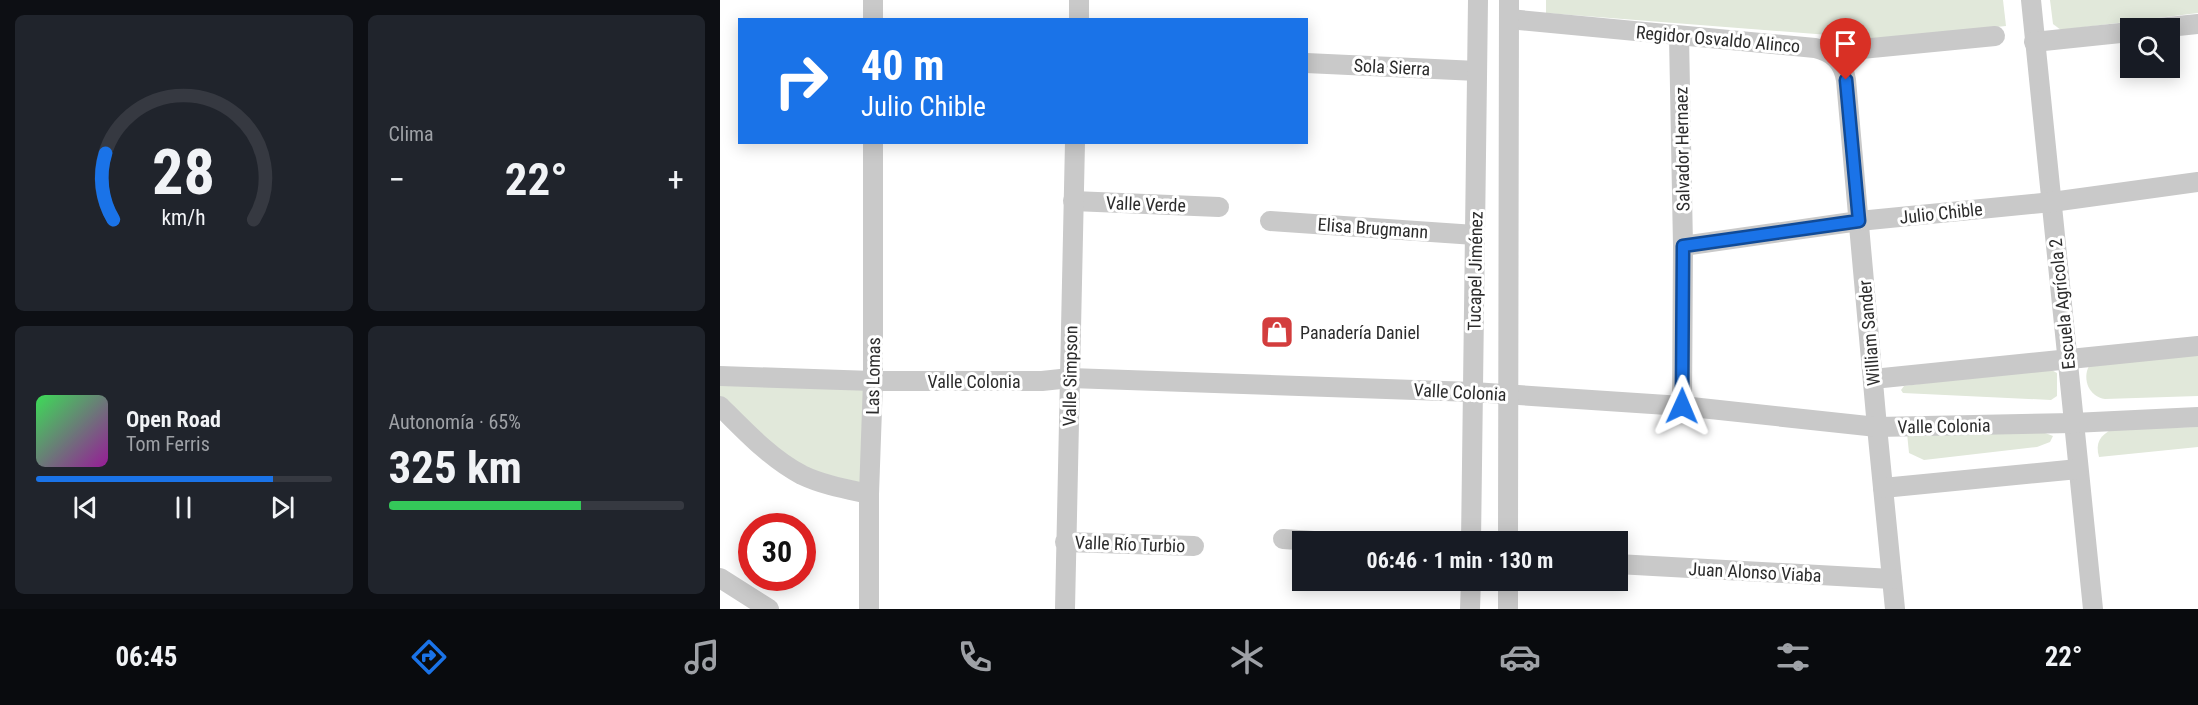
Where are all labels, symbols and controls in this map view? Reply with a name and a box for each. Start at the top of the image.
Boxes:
pin [1820,18,1871,80]
map controls [2120,18,2180,78]
button: search [2120,18,2180,78]
street label: Regidor Osvaldo Alinco [1635,21,1801,57]
icon: arrive [1829,27,1862,60]
text: 40 m [861,41,944,90]
icon: right [762,42,840,120]
street label: Sola Sierra [1353,55,1431,79]
street label: Salvador Hernaez [1670,86,1694,211]
text: Julio Chible [861,91,986,123]
text: Clima [389,122,434,146]
text: 28 [152,136,215,209]
text: 22° [505,153,568,206]
text: − [389,160,405,199]
text: + [668,160,684,199]
street label: Valle Verde [1106,192,1186,216]
street label: Julio Chible [1898,198,1984,228]
text: km/h [162,205,206,230]
street label: Tucapel Jiménez [1463,211,1487,331]
street label: Elisa Brugmann [1317,214,1429,242]
street label: Escuela Agrícola 2 [2045,237,2079,371]
street label: William Sander [1854,279,1884,387]
shop icon: Panadería Daniel [1259,314,1295,350]
place label: Panadería Daniel [1300,322,1420,343]
street label: Valle Simpson [1059,325,1081,427]
street label: Las Lomas [862,337,884,415]
street label: Valle Colonia [927,371,1021,392]
position arrow [1650,374,1714,438]
street label: Valle Colonia [1413,379,1507,405]
text: Open Road [126,407,221,432]
text: Autonomía · 65% [389,410,521,434]
street label: Valle Colonia [1897,415,1991,437]
text: Tom Ferris [126,432,210,456]
text: 325 km [389,441,522,494]
icon: previous [69,491,102,524]
icon: pause [167,491,200,524]
icon: next [266,491,299,524]
speed limit sign: 30 [738,513,816,591]
street label: Valle Río Turbio [1074,532,1186,556]
text: 06:46 · 1 min · 130 m [1367,548,1553,573]
street label: Juan Alonso Viaba [1688,558,1822,586]
icon: directions [408,636,450,678]
icon: music [681,636,723,678]
icon: phone [954,636,996,678]
icon: climate [1226,636,1268,678]
icon: car [1499,636,1541,678]
icon: filters [1772,636,1814,678]
text: 06:45 [115,641,177,673]
text: 22° [2045,641,2083,673]

